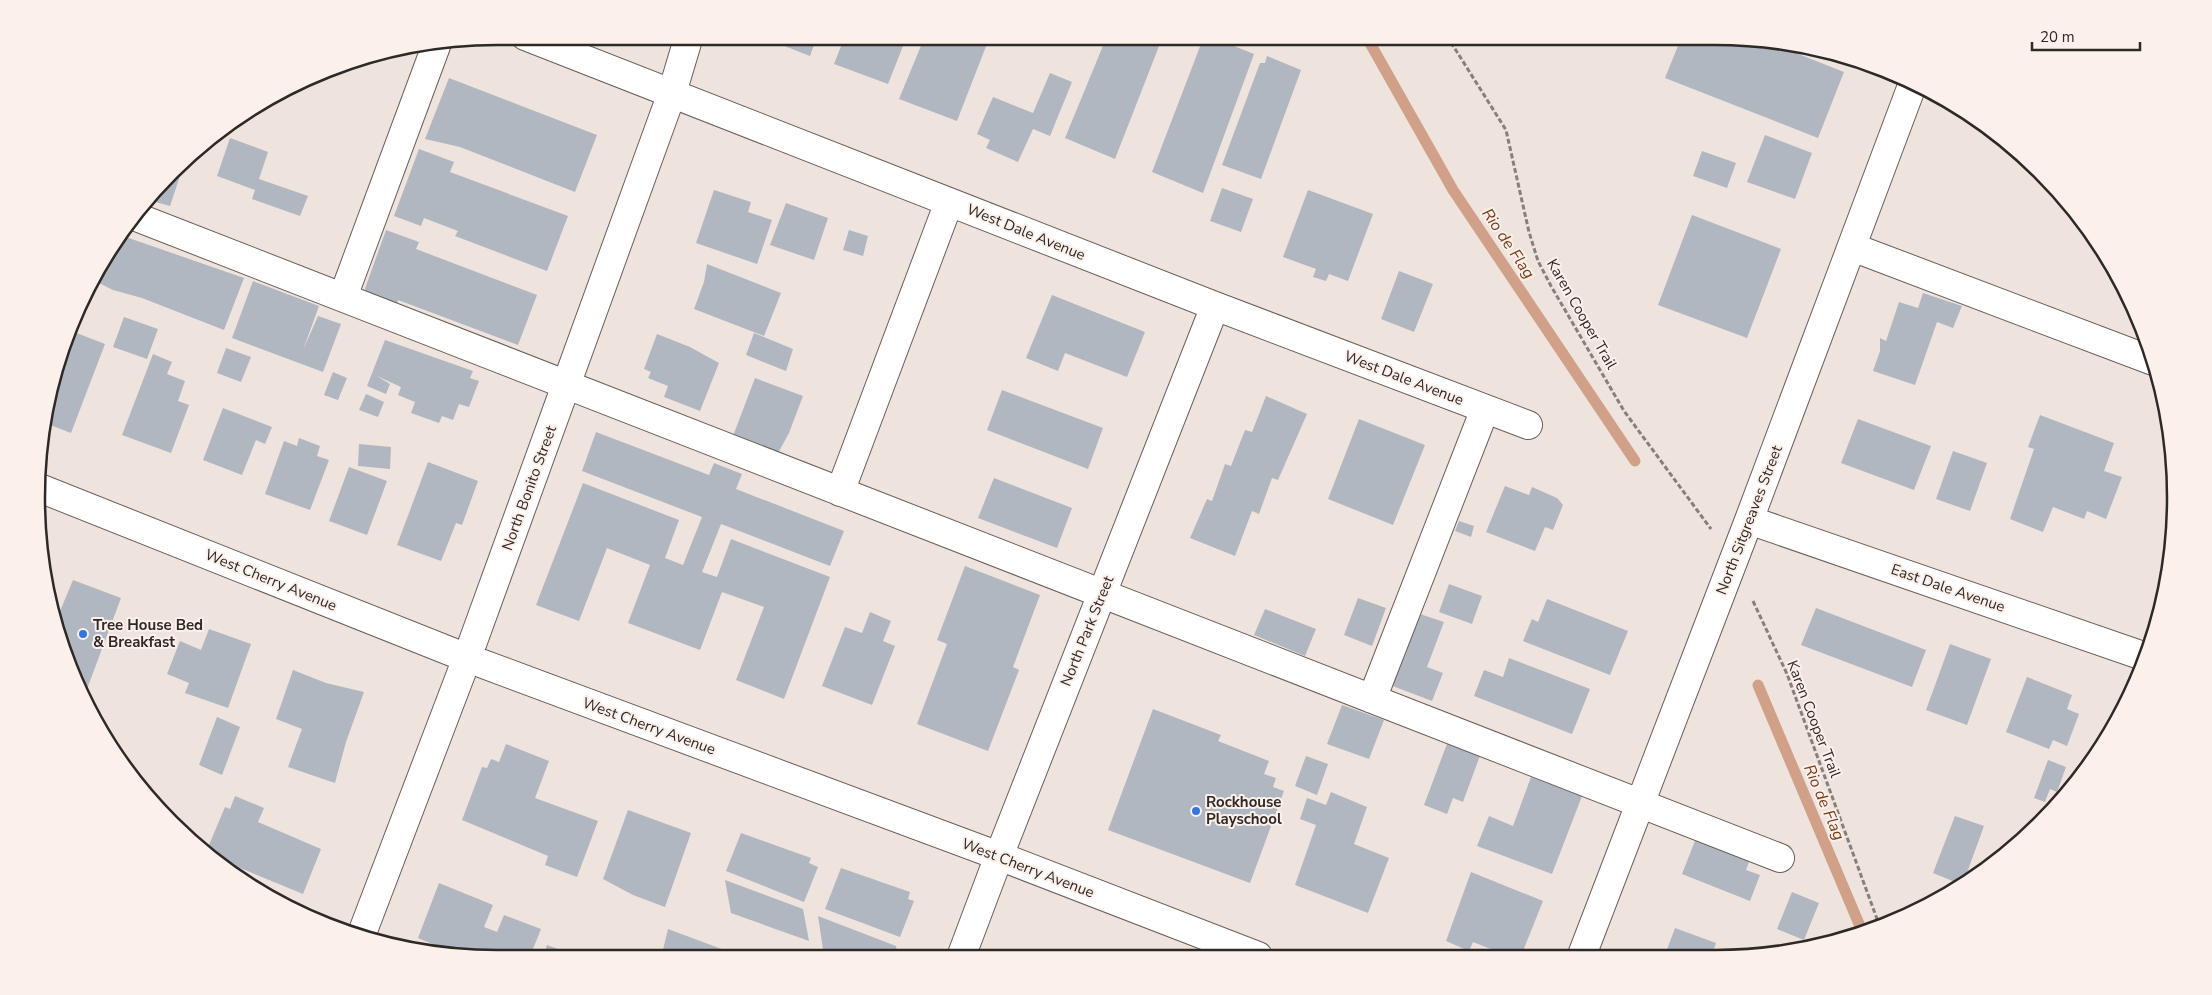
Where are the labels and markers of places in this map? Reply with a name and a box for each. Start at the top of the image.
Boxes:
place label: Tree House Bed & Breakfast [93,615,203,652]
marker: Tree House Bed & Breakfast [77,628,89,640]
place label: Rockhouse Playschool [1206,792,1282,829]
marker: Rockhouse Playschool [1190,805,1202,817]

